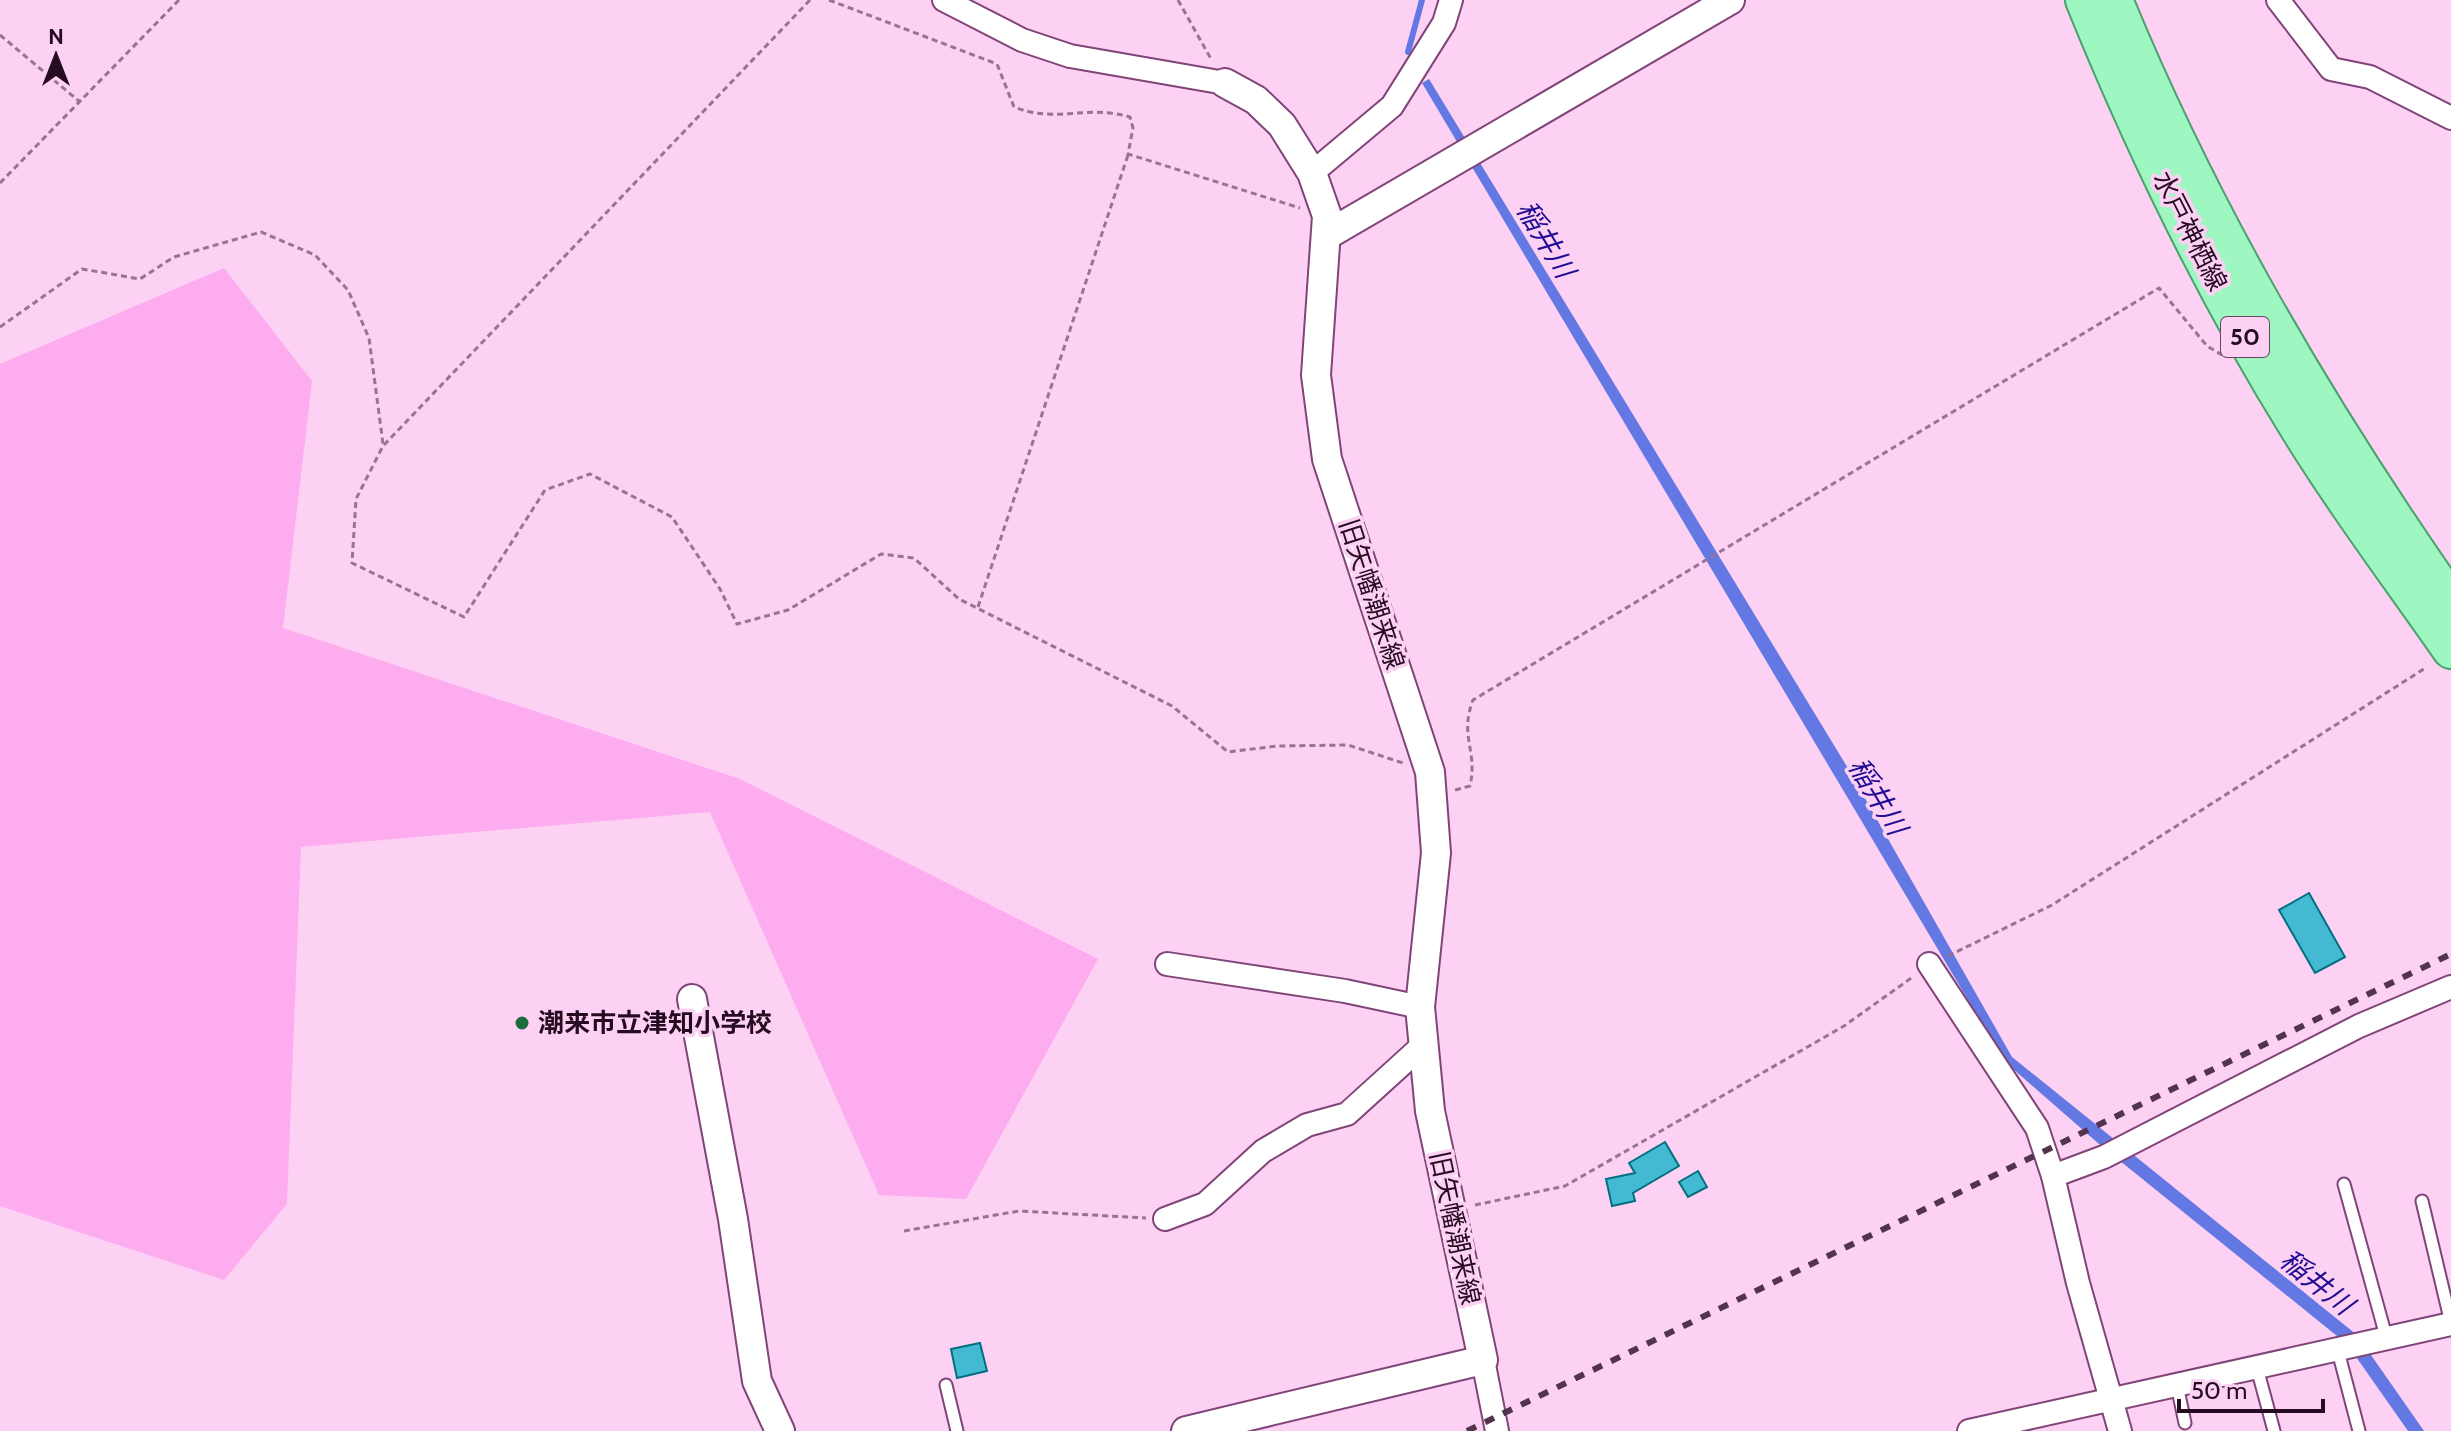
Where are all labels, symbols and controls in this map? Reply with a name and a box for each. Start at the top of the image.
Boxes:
north arrow [16,16,96,96]
text: N [48,23,64,50]
street label: 水戸神栖線 [2146,166,2234,296]
water label: 稲井川 [1510,194,1584,286]
road number: 50 [2221,317,2269,357]
street label: 旧矢幡潮来線 [1333,515,1411,673]
water label: 稲井川 [1842,751,1916,843]
place label: 潮来市立津知小学校 [538,1007,772,1039]
marker: 潮来市立津知小学校 [513,1014,531,1032]
street label: 旧矢幡潮来線 [1423,1148,1487,1308]
water label: 稲井川 [2274,1242,2363,1324]
scale bar [2179,1363,2323,1413]
text: 50 m [2191,1376,2247,1405]

